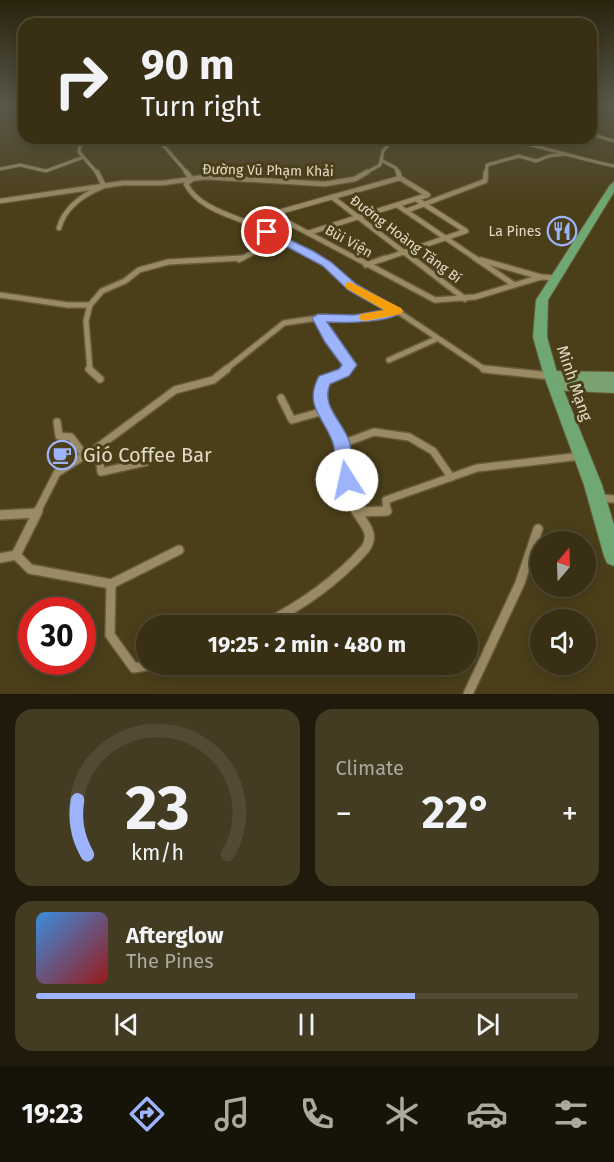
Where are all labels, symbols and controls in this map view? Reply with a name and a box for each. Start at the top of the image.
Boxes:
text: 90 m [141,40,235,90]
icon: right [42,42,120,120]
text: Turn right [141,91,261,123]
street label: Đường Vũ Phạm Khải [202,161,334,180]
street label: Đường Hoàng Tăng Bí [347,192,465,287]
pin [241,206,292,257]
icon: arrive [250,215,283,248]
restaurant icon: La Pines [546,215,578,247]
street label: Bùi Viện [322,221,376,261]
place label: La Pines [488,223,541,240]
street label: Minh Mạng [553,343,597,424]
cafe icon: Gió Coffee Bar [46,439,78,471]
place label: Gió Coffee Bar [83,443,212,467]
position arrow [315,448,379,512]
north arrow [530,531,596,597]
map controls [530,531,596,675]
speed limit sign: 30 [18,597,96,675]
button: sound [530,609,596,675]
text: 19:25 · 2 min · 480 m [208,631,406,658]
text: Climate [336,756,404,780]
text: 23 [125,771,189,846]
text: 22° [422,786,492,840]
text: − [336,794,352,834]
text: + [562,794,578,834]
text: km/h [131,840,184,866]
text: Afterglow [126,922,223,949]
text: The Pines [126,949,213,973]
icon: previous [110,1008,143,1041]
icon: pause [290,1008,323,1041]
icon: next [471,1008,504,1041]
icon: directions [126,1093,168,1135]
icon: music [211,1093,253,1135]
icon: phone [296,1093,338,1135]
icon: climate [381,1093,423,1135]
icon: car [466,1093,508,1135]
icon: filters [550,1093,592,1135]
text: 19:23 [21,1098,83,1130]

